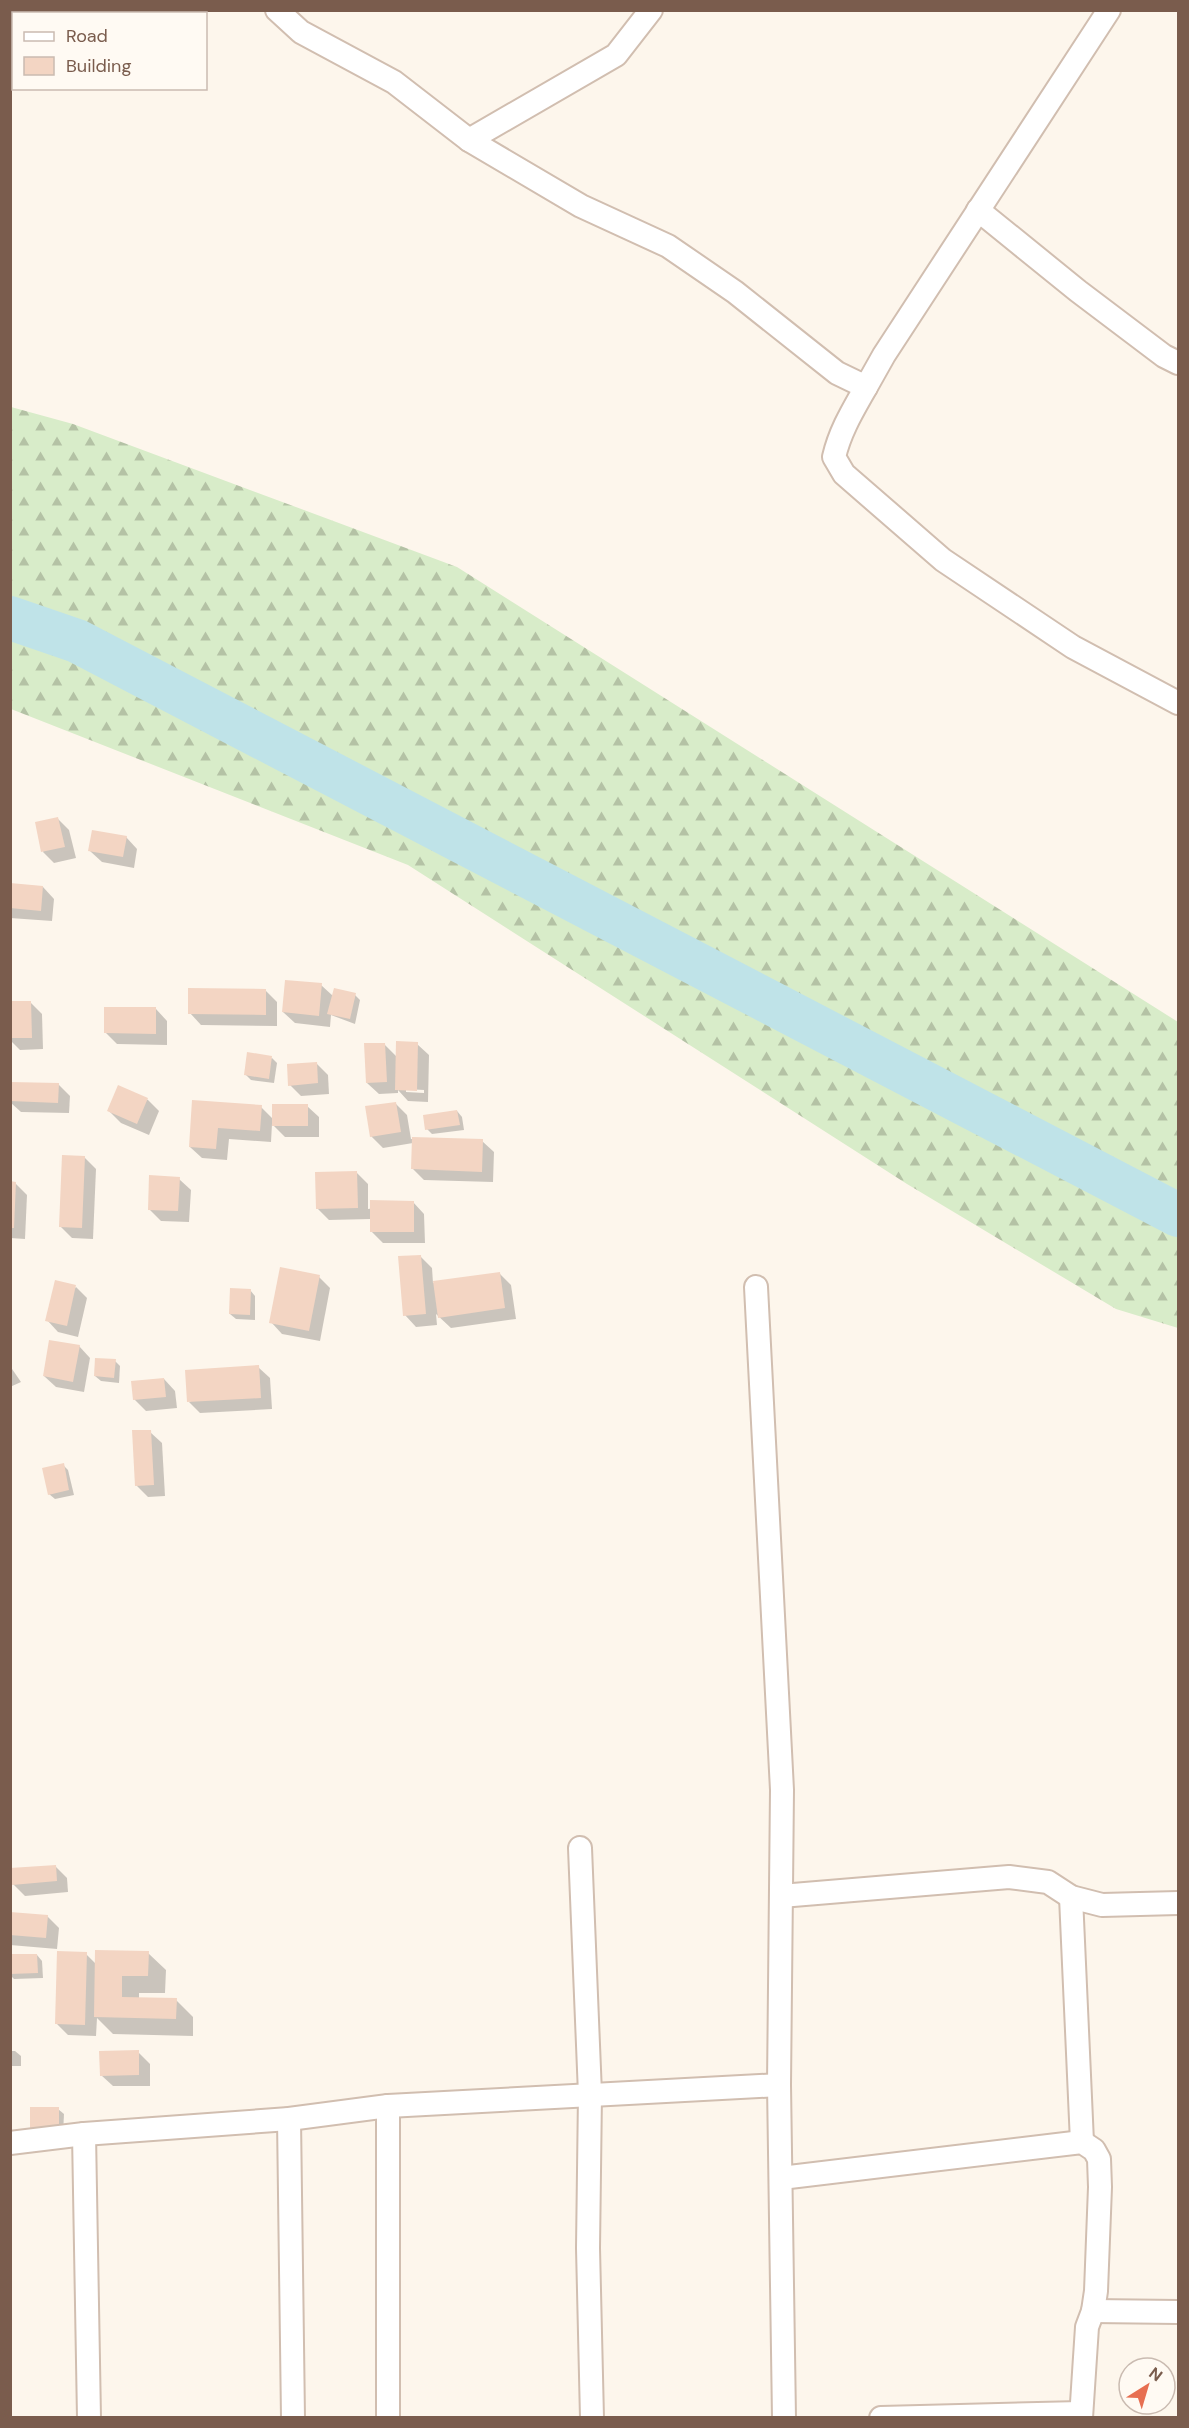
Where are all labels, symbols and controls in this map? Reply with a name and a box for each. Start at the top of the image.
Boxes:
legend [12,12,207,90]
text: Road [66,24,108,48]
text: Building [66,54,131,78]
north arrow [1117,2356,1177,2416]
text: N [1145,2363,1167,2386]

